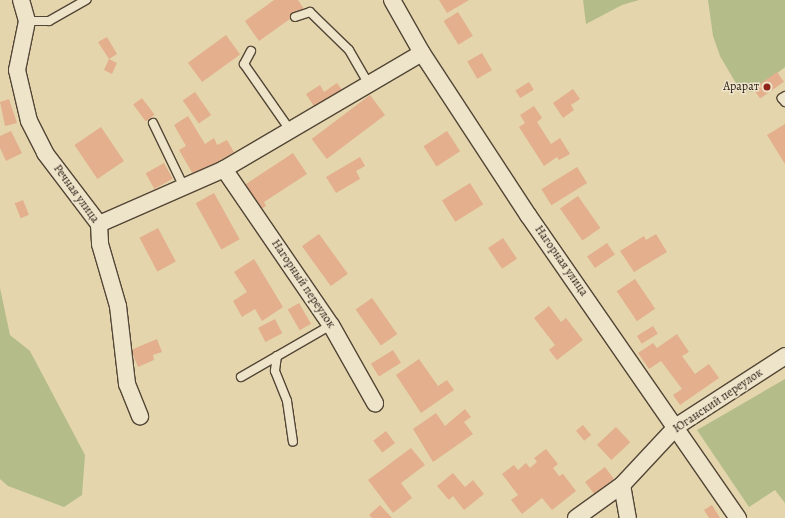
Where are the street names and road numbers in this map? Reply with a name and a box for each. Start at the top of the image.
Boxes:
street label: Речная улица [50,162,102,226]
street label: Нагорная улица [531,223,591,299]
street label: Нагорный переулок [268,237,338,331]
street label: Юганский переулок [670,366,766,436]

